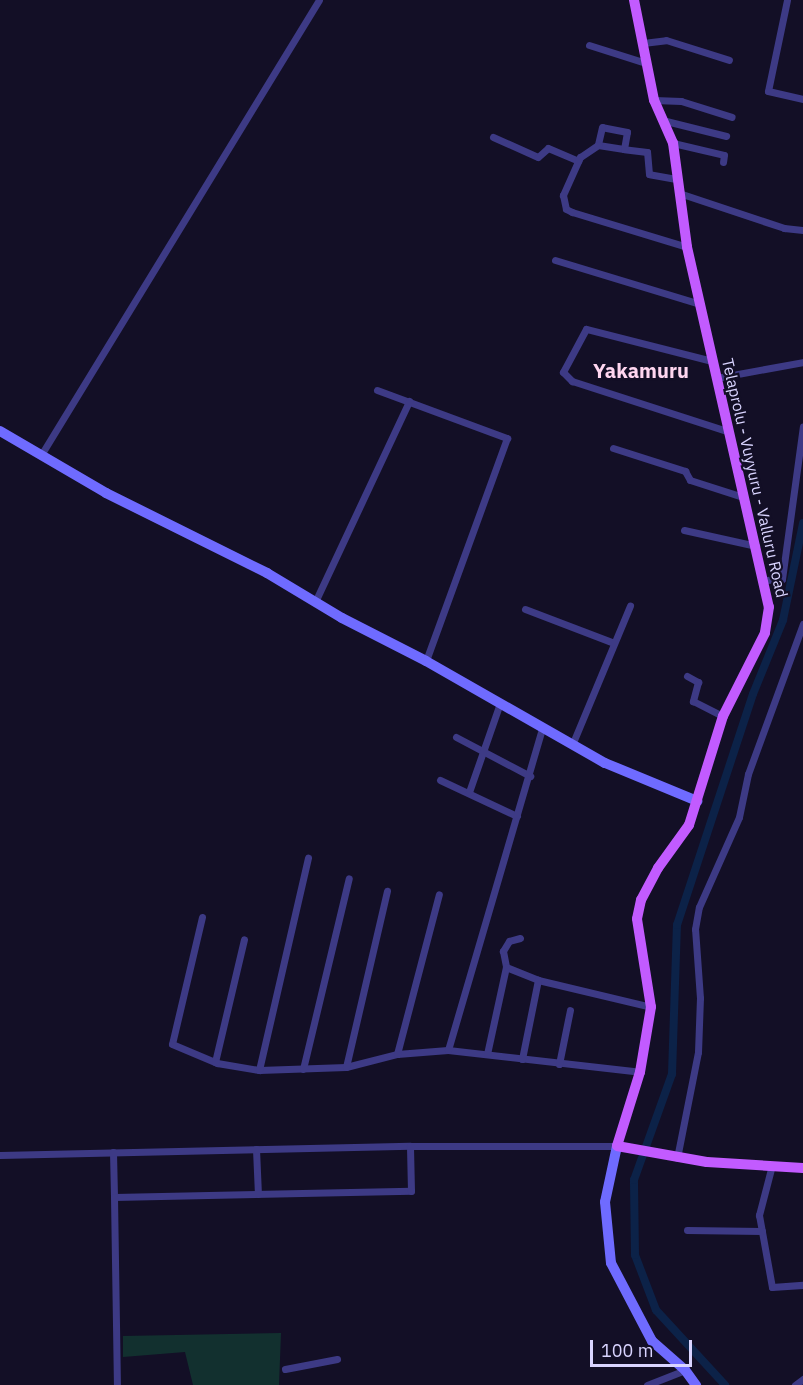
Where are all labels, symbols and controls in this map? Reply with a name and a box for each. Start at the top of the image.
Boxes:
street label: Telaprolu - Vuyyuru - Valluru Road [718,357,792,599]
district label: Yakamuru [593,358,689,382]
scale bar [593,1328,695,1366]
text: 100 m [601,1339,653,1362]

